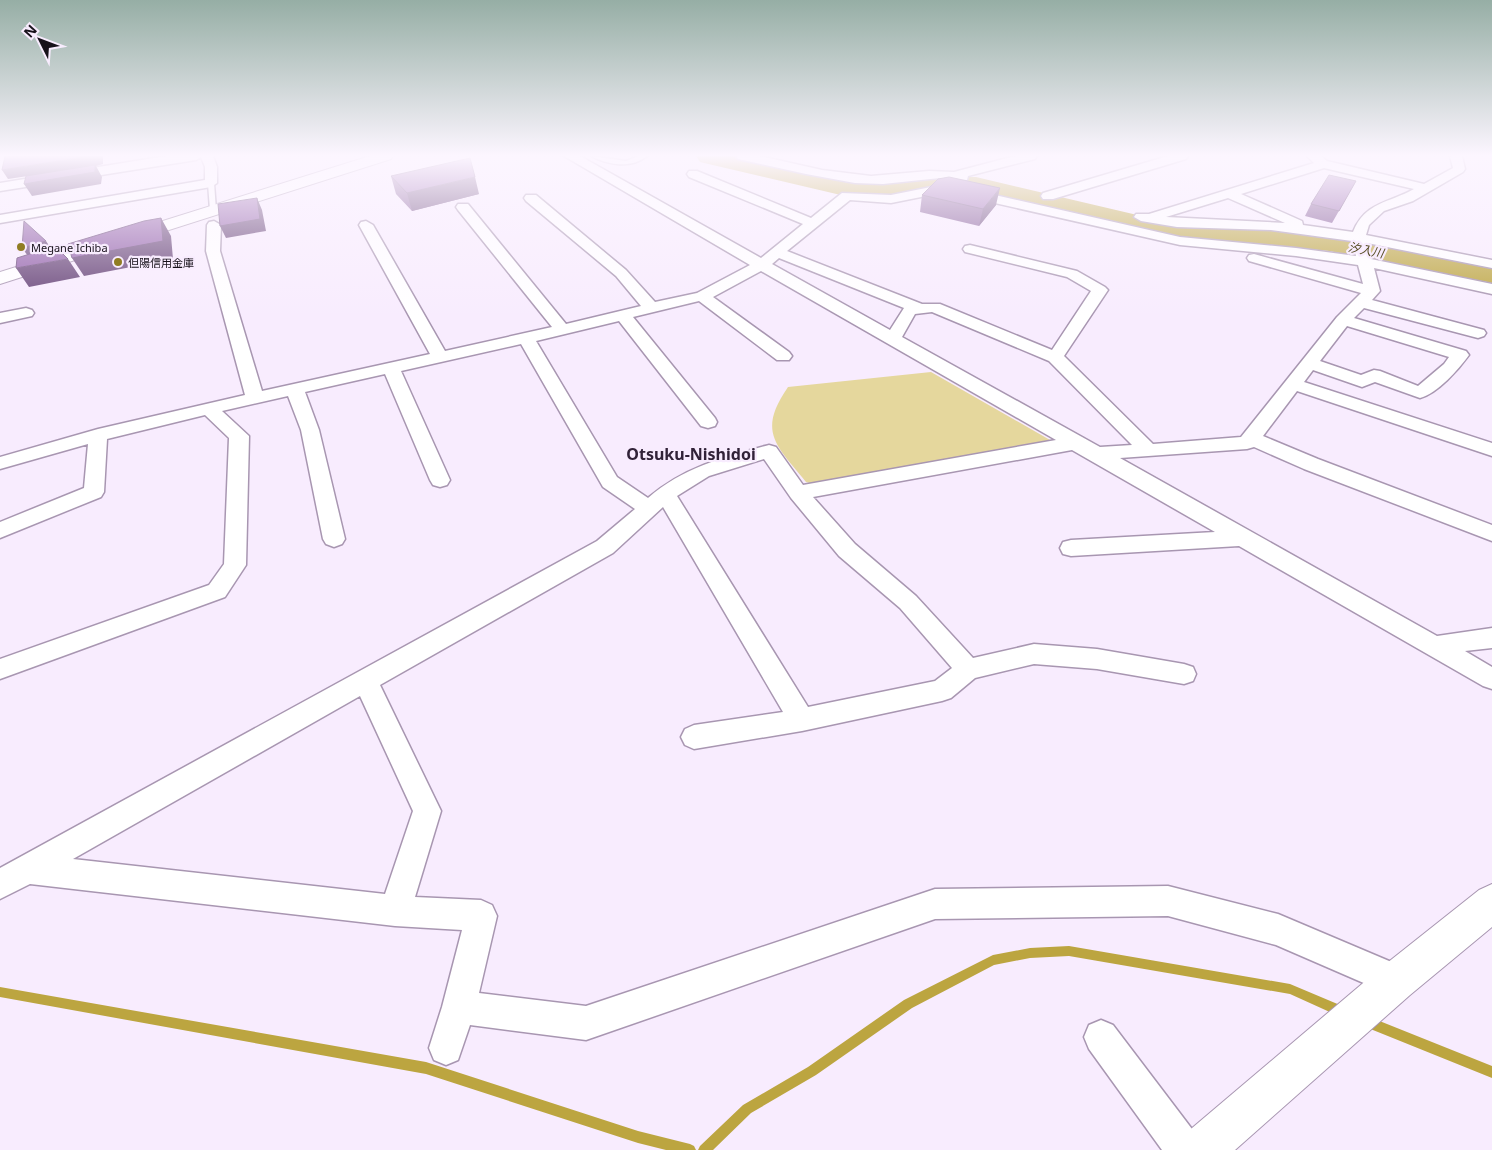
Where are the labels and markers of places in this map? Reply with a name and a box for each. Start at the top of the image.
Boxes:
place label: Megane Ichiba [31,240,108,255]
marker: Megane Ichiba [15,241,27,253]
place label: 但陽信用金庫 [128,255,194,270]
marker: 但陽信用金庫 [112,256,124,268]

